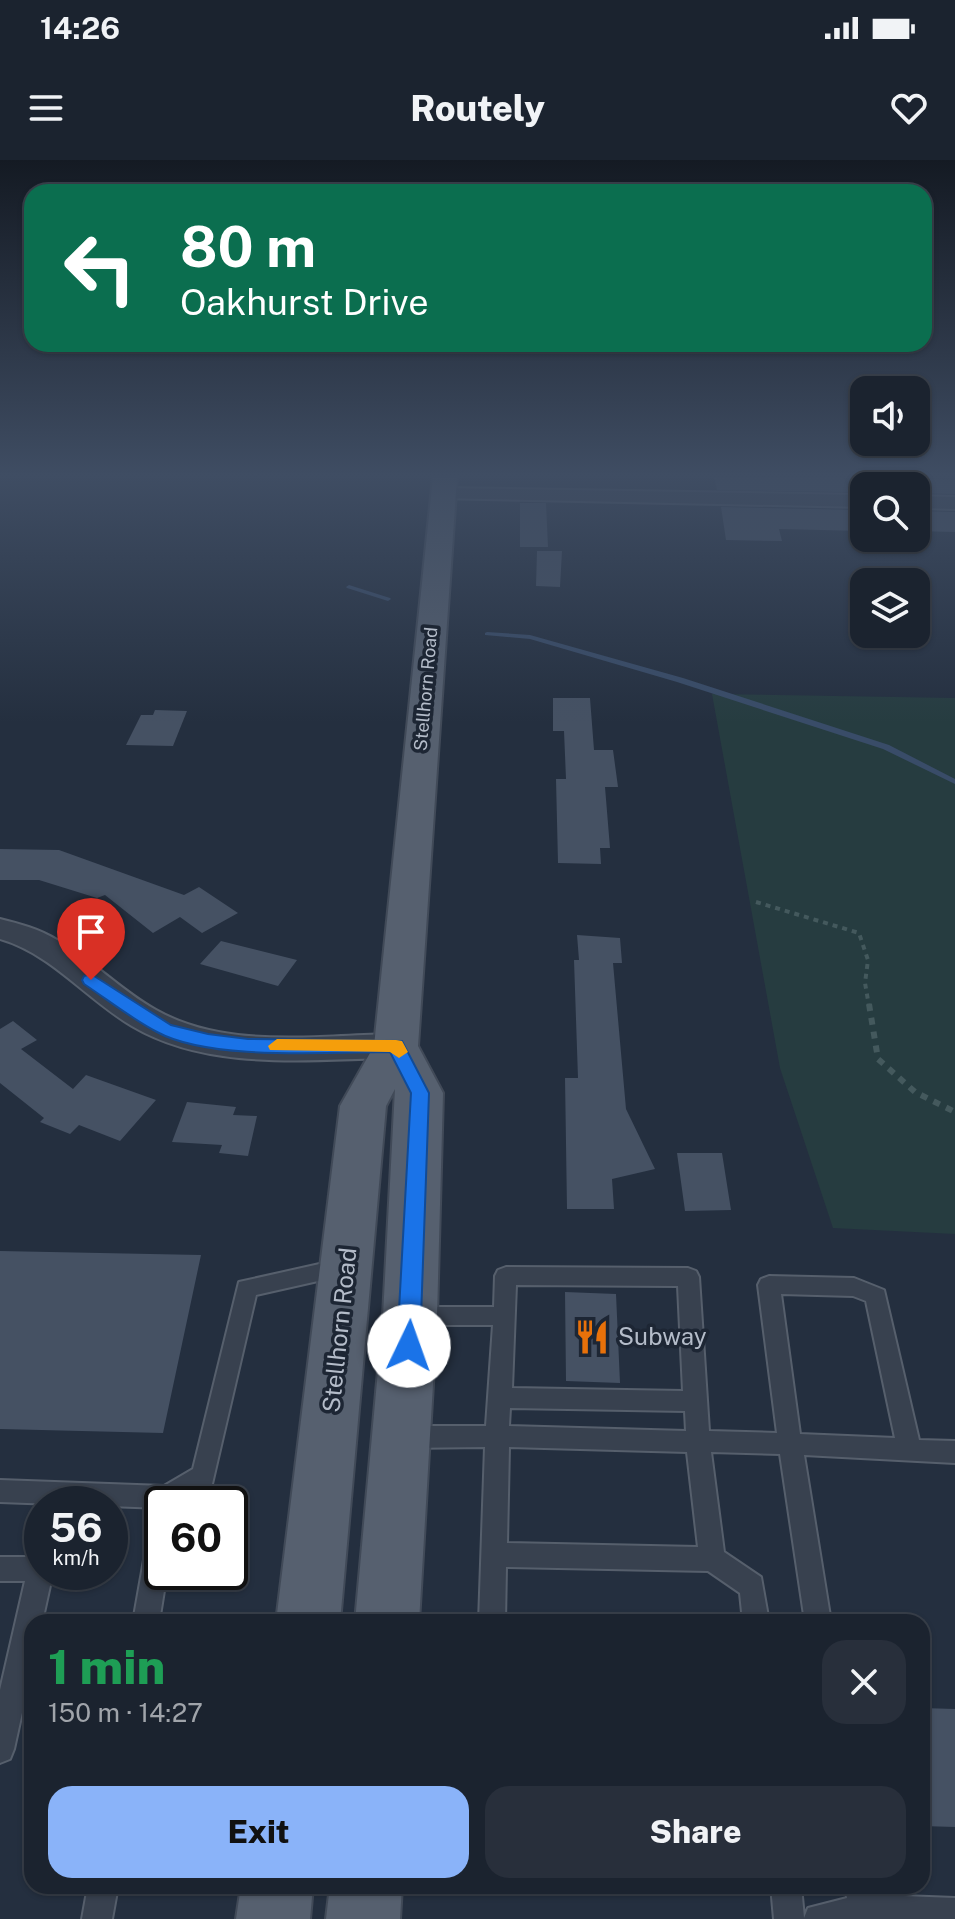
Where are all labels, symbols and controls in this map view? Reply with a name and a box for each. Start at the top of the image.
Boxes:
text: 14:26 [40,10,120,46]
icon: menu [24,86,68,130]
icon: heart [887,86,931,130]
text: Routely [410,87,545,129]
text: 80 m [180,214,316,280]
icon: left [48,216,152,320]
text: Oakhurst Drive [180,281,429,323]
map controls [850,376,930,648]
button: sound [850,376,930,456]
button: search [850,472,930,552]
button: layers [850,568,930,648]
street label: Stellhorn Road [410,626,441,752]
pin [57,898,125,980]
icon: arrive [69,910,113,954]
street label: Stellhorn Road [316,1246,362,1414]
position arrow [367,1304,451,1388]
restaurant icon: Subway [573,1318,611,1356]
place label: Subway [618,1322,707,1350]
speed limit sign: 60 [144,1486,248,1590]
text: 56 [49,1504,103,1551]
text: km/h [52,1546,100,1570]
text: 1 min [48,1638,165,1695]
button: close [822,1640,906,1724]
text: 150 m · 14:27 [48,1697,203,1728]
button: Exit [48,1786,469,1878]
button: Share [485,1786,906,1878]

